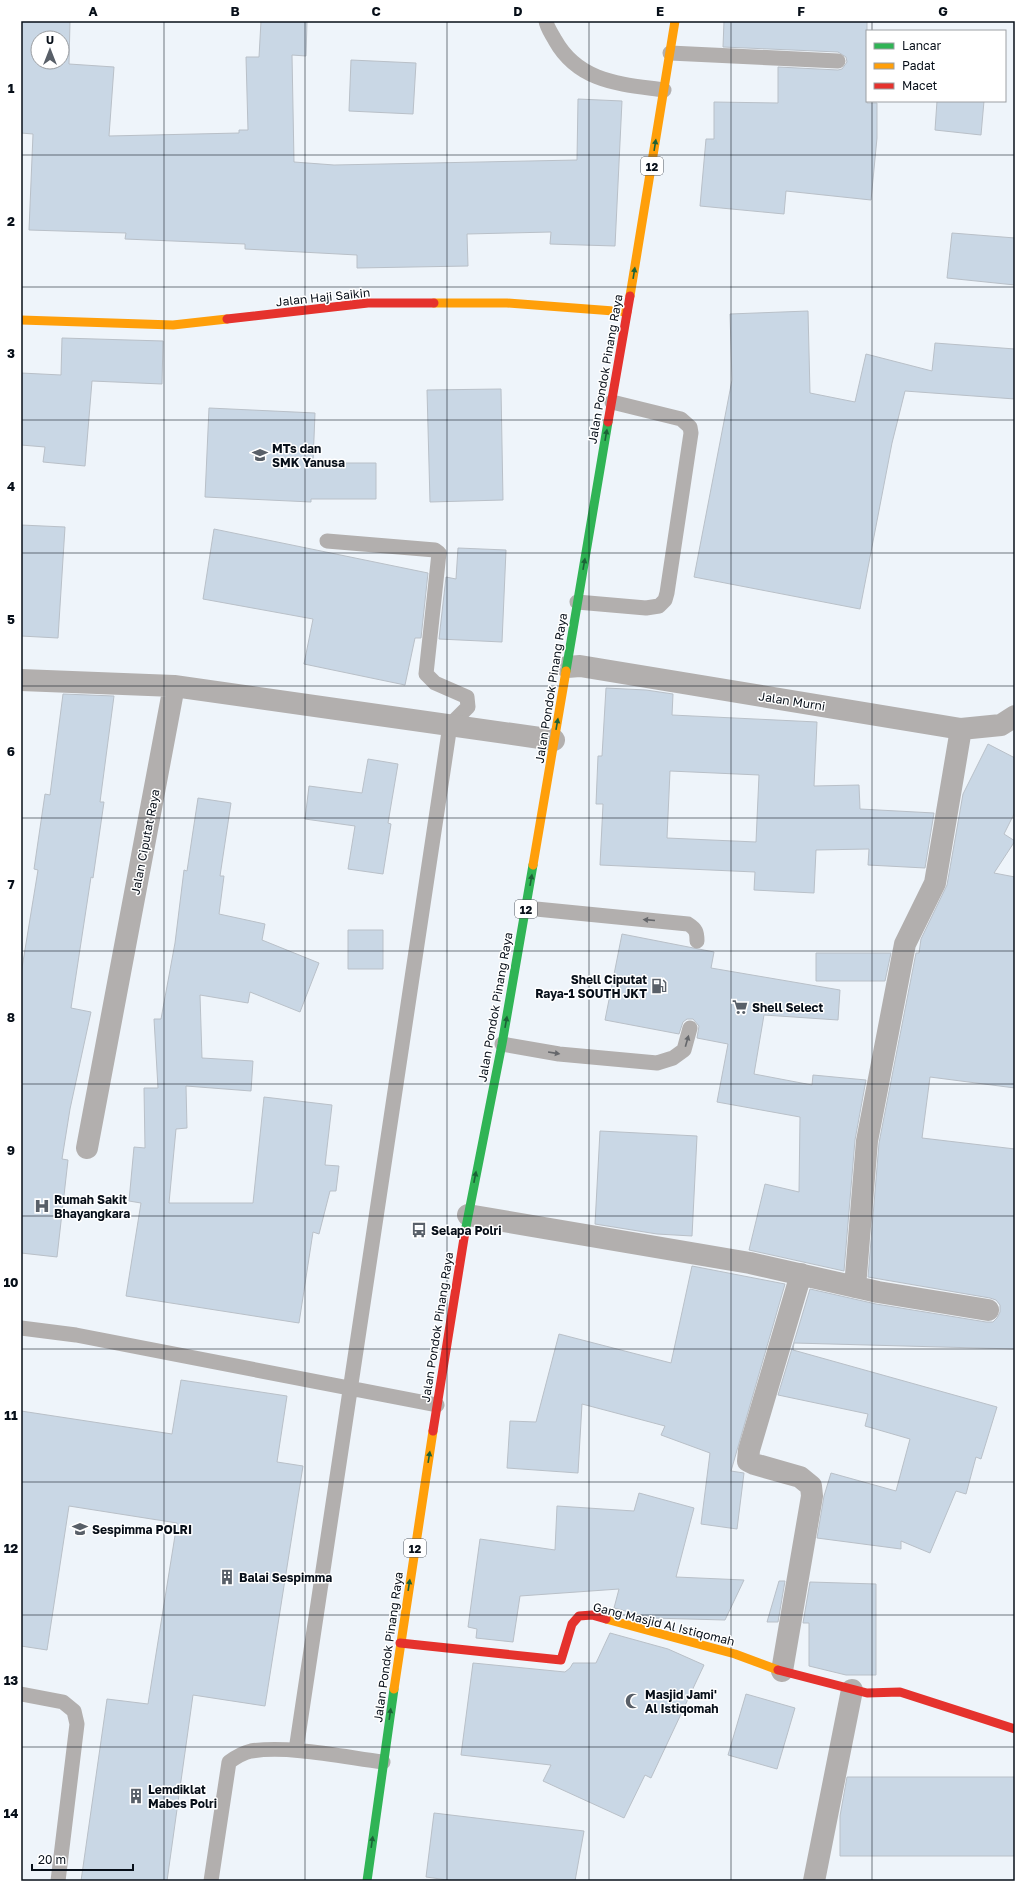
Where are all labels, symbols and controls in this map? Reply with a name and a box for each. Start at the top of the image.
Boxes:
text: A [88,3,98,19]
text: B [230,3,240,19]
text: C [371,3,381,19]
text: D [513,3,523,19]
text: E [656,3,664,19]
text: F [797,3,805,19]
text: G [938,3,948,19]
north arrow [30,30,70,70]
legend [866,30,1006,102]
text: U [46,33,54,46]
text: Lancar [902,38,941,53]
text: Padat [902,58,936,73]
text: Macet [902,78,938,93]
text: 1 [8,80,15,96]
one-way arrow [652,139,658,151]
road number: 12 [641,157,663,175]
text: 2 [7,213,15,229]
one-way arrow [631,267,637,279]
street label: Jalan Haji Saikin [275,285,371,309]
street label: Jalan Pondok Pinang Raya [584,293,626,445]
text: 3 [7,345,15,361]
one-way arrow [603,429,609,442]
place label: MTs dan SMK Yanusa [272,441,345,470]
school or university icon: MTs dan SMK Yanusa [251,446,269,464]
text: 4 [7,478,15,494]
one-way arrow [581,557,587,570]
text: 5 [7,611,15,627]
street label: Jalan Pondok Pinang Raya [532,612,570,764]
street label: Jalan Murni [758,688,826,714]
one-way arrow [554,718,560,730]
text: 6 [7,743,15,759]
street label: Jalan Ciputat Raya [127,788,163,896]
one-way arrow [528,874,534,886]
text: 7 [7,876,15,892]
road number: 12 [515,900,537,918]
one-way arrow [643,917,655,924]
street label: Jalan Pondok Pinang Raya [474,931,516,1083]
place label: Shell Ciputat Raya-1 SOUTH JKT [535,972,647,1001]
fuel station icon: Shell Ciputat Raya-1 SOUTH JKT [650,977,668,995]
supermarket icon: Shell Select [731,998,749,1016]
place label: Shell Select [752,1000,823,1015]
text: 8 [7,1009,15,1025]
one-way arrow [503,1015,509,1028]
one-way arrow [684,1035,690,1047]
one-way arrow [548,1050,560,1056]
text: 9 [7,1142,15,1158]
one-way arrow [473,1170,479,1183]
place label: Rumah Sakit Bhayangkara [54,1192,130,1221]
hospital icon: Rumah Sakit Bhayangkara [33,1197,51,1215]
bus stop icon: Selapa Polri [410,1221,428,1239]
place label: Selapa Polri [431,1223,502,1238]
street label: Jalan Pondok Pinang Raya [418,1251,456,1403]
text: 10 [3,1274,19,1290]
text: 11 [4,1407,18,1423]
one-way arrow [426,1451,432,1463]
school or university icon: Sespimma POLRI [71,1520,89,1538]
place label: Sespimma POLRI [92,1522,192,1537]
road number: 12 [404,1539,426,1557]
text: 12 [4,1540,18,1556]
building icon: Balai Sespimma [218,1568,236,1586]
place label: Balai Sespimma [239,1570,332,1585]
street label: Jalan Pondok Pinang Raya [370,1571,406,1723]
one-way arrow [406,1579,412,1591]
street label: Gang Masjid Al Istiqomah [592,1599,736,1649]
text: 13 [4,1672,18,1688]
place label: Masjid Jami' Al Istiqomah [645,1687,719,1716]
mosque icon: Masjid Jami' Al Istiqomah [624,1692,642,1710]
one-way arrow [387,1708,393,1720]
place label: Lemdiklat Mabes Polri [148,1782,217,1811]
building icon: Lemdiklat Mabes Polri [127,1787,145,1805]
text: 14 [4,1805,18,1821]
one-way arrow [369,1836,375,1848]
scale bar [32,1846,133,1872]
text: 20 m [38,1852,66,1867]

